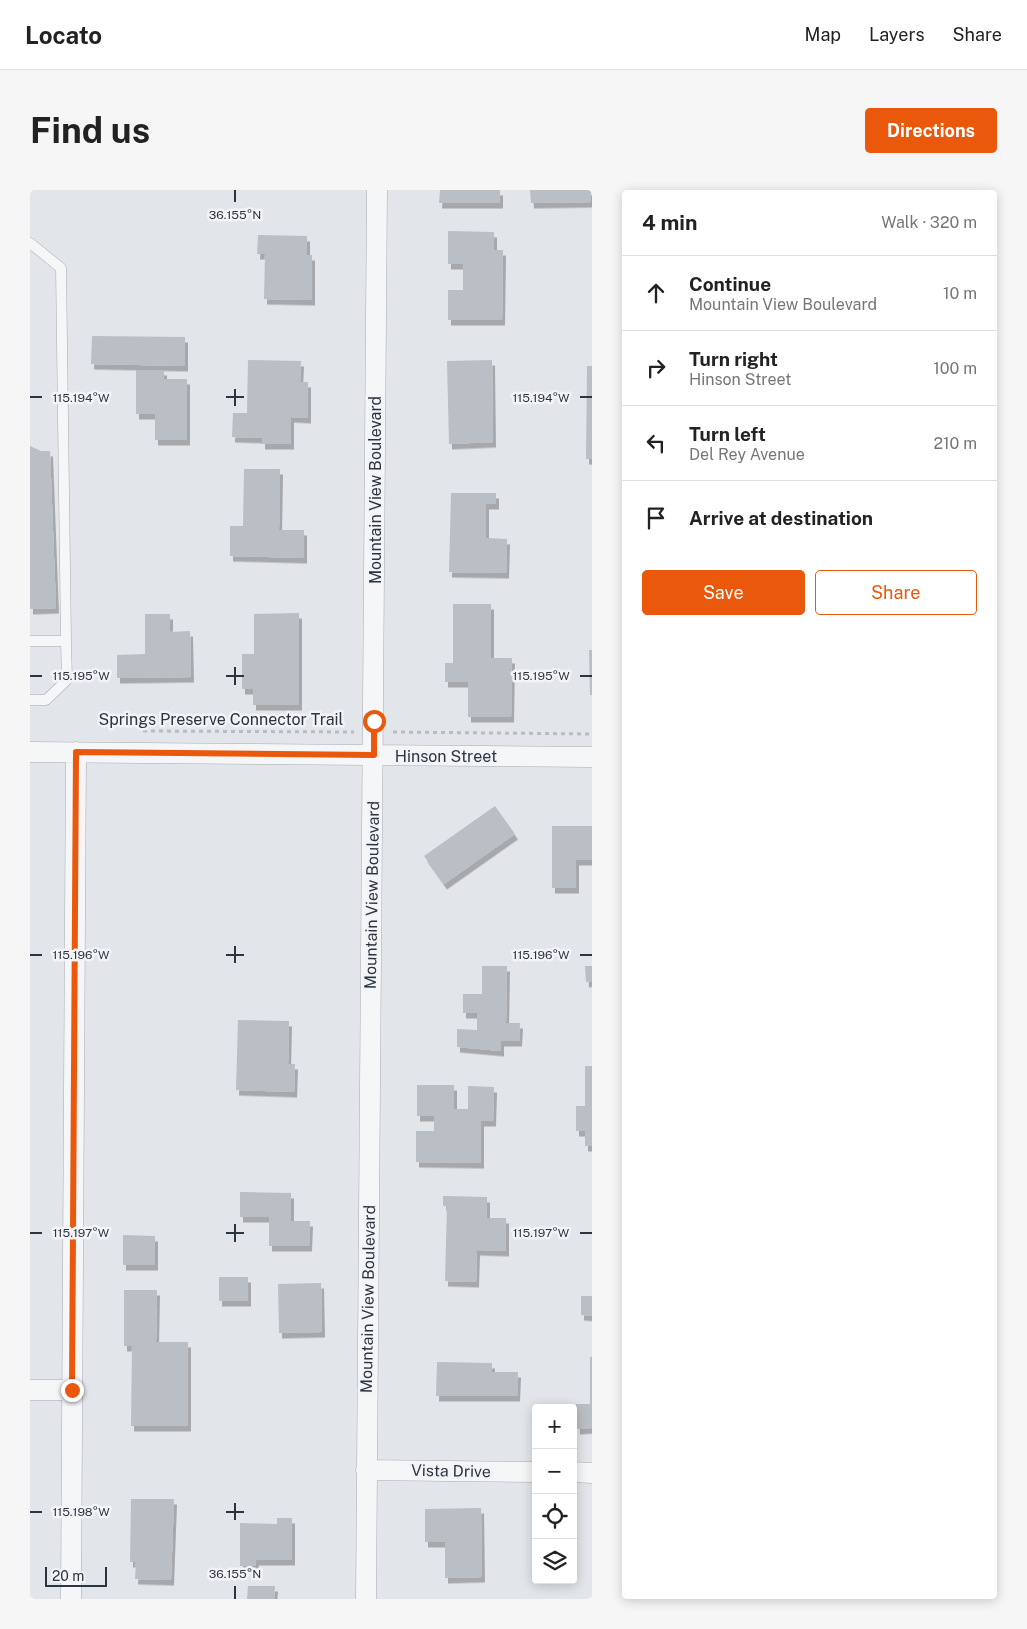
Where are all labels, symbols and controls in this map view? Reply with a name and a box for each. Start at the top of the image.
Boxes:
text: Locato [25,21,102,49]
text: Map [805,24,841,45]
text: Layers [869,24,925,45]
text: Share [953,24,1002,45]
button: Directions [865,108,997,153]
text: Find us [30,110,150,151]
text: 36.155°N [209,208,261,222]
text: 4 min [642,210,697,235]
text: Walk · 320 m [881,213,977,232]
text: Continue [689,273,771,295]
icon: ahead [642,279,670,307]
text: 10 m [943,284,977,303]
text: Mountain View Boulevard [689,295,877,314]
text: Turn right [689,348,778,370]
icon: right [642,354,670,382]
text: 100 m [933,359,977,378]
text: Hinson Street [689,370,791,389]
text: 115.194°W [52,391,110,405]
text: 115.194°W [512,391,570,405]
street label: Mountain View Boulevard [366,396,385,584]
text: Turn left [689,423,766,445]
icon: left [642,429,670,457]
text: 210 m [933,434,977,453]
text: Del Rey Avenue [689,445,805,464]
icon: arrive [642,504,670,532]
text: Arrive at destination [689,507,873,529]
button: Save [642,570,805,615]
button: Share [815,570,977,615]
text: 115.195°W [52,669,110,683]
text: 115.195°W [512,669,570,683]
street label: Springs Preserve Connector Trail [99,710,344,729]
route start [363,710,386,733]
street label: Hinson Street [395,747,497,766]
street label: Mountain View Boulevard [361,801,383,989]
text: 115.196°W [53,948,110,962]
text: 115.196°W [513,948,570,962]
street label: Mountain View Boulevard [357,1205,379,1393]
text: 115.197°W [53,1226,110,1240]
text: 115.197°W [513,1226,570,1240]
route end [61,1379,84,1402]
map controls [532,1404,577,1584]
button: + [532,1404,577,1449]
button: − [532,1449,577,1494]
street label: Vista Drive [411,1461,491,1481]
button: locate [532,1494,577,1539]
text: 115.198°W [52,1505,110,1519]
button: layers [532,1539,577,1584]
scale bar [45,1564,108,1587]
text: 36.155°N [209,1567,261,1581]
text: 20 m [52,1568,84,1584]

